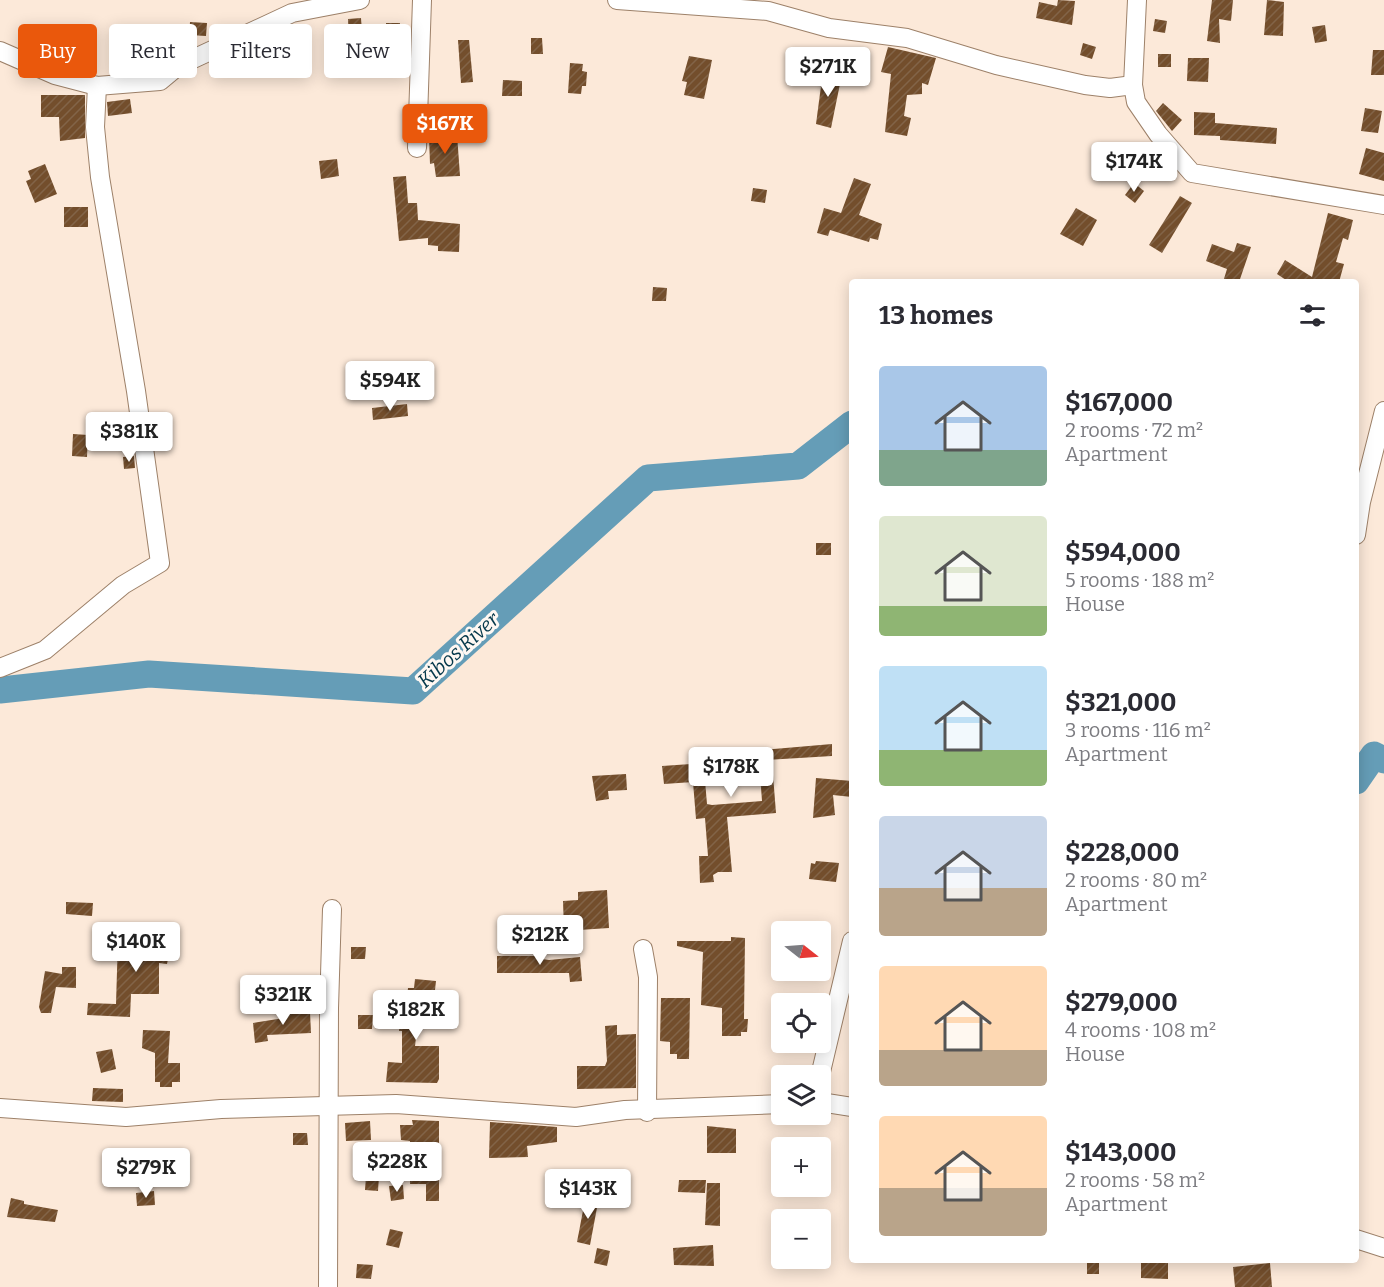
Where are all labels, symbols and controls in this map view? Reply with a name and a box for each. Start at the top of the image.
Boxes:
chip: Buy [18,24,97,78]
chip: Rent [109,24,197,78]
chip: Filters [209,24,312,78]
chip: New [324,24,411,78]
pin: $271K [786,47,870,98]
text: $271K [799,54,857,78]
pin: $167K [403,104,487,155]
text: $167K [416,111,474,135]
pin: $174K [1092,142,1176,193]
text: $174K [1105,149,1163,173]
icon: filters [1296,299,1329,332]
text: 13 homes [879,300,993,331]
pin: $594K [348,361,432,412]
text: $594K [359,368,421,392]
text: $167,000 [1065,387,1173,418]
icon: home [927,390,999,462]
pin: $381K [87,412,171,463]
text: 2 rooms · 72 m² [1065,418,1203,442]
text: $381K [100,419,158,443]
text: Apartment [1065,442,1168,466]
text: $594,000 [1065,537,1181,568]
icon: home [927,540,999,612]
text: 5 rooms · 188 m² [1065,568,1214,592]
text: House [1065,592,1125,616]
water label: Kibos River [412,607,504,693]
text: $321,000 [1065,687,1176,718]
icon: home [927,690,999,762]
text: 3 rooms · 116 m² [1065,718,1211,742]
text: Apartment [1065,742,1168,766]
pin: $178K [689,747,773,798]
text: $178K [703,754,759,778]
text: $228,000 [1065,837,1180,868]
icon: home [927,840,999,912]
text: 2 rooms · 80 m² [1065,868,1207,892]
text: Apartment [1065,892,1168,916]
pin: $212K [498,915,582,966]
north arrow [771,921,831,981]
map controls [771,921,831,1269]
pin: $140K [94,922,178,973]
text: $212K [511,922,569,946]
text: $140K [106,929,166,953]
pin: $321K [241,975,325,1026]
text: $321K [254,982,312,1006]
text: $279,000 [1065,987,1178,1018]
pin: $182K [374,990,458,1041]
icon: home [927,990,999,1062]
button: locate [771,993,831,1053]
text: $182K [387,997,445,1021]
text: 4 rooms · 108 m² [1065,1018,1216,1042]
text: House [1065,1042,1125,1066]
button: layers [771,1065,831,1125]
button: + [771,1137,831,1197]
text: $143,000 [1065,1137,1177,1168]
icon: home [927,1140,999,1212]
pin: $228K [355,1142,439,1193]
pin: $279K [104,1148,188,1199]
text: $228K [367,1149,427,1173]
text: $279K [116,1155,176,1179]
text: 2 rooms · 58 m² [1065,1168,1205,1192]
pin: $143K [546,1169,630,1220]
text: $143K [559,1176,617,1200]
text: Apartment [1065,1192,1168,1216]
button: − [771,1209,831,1269]

